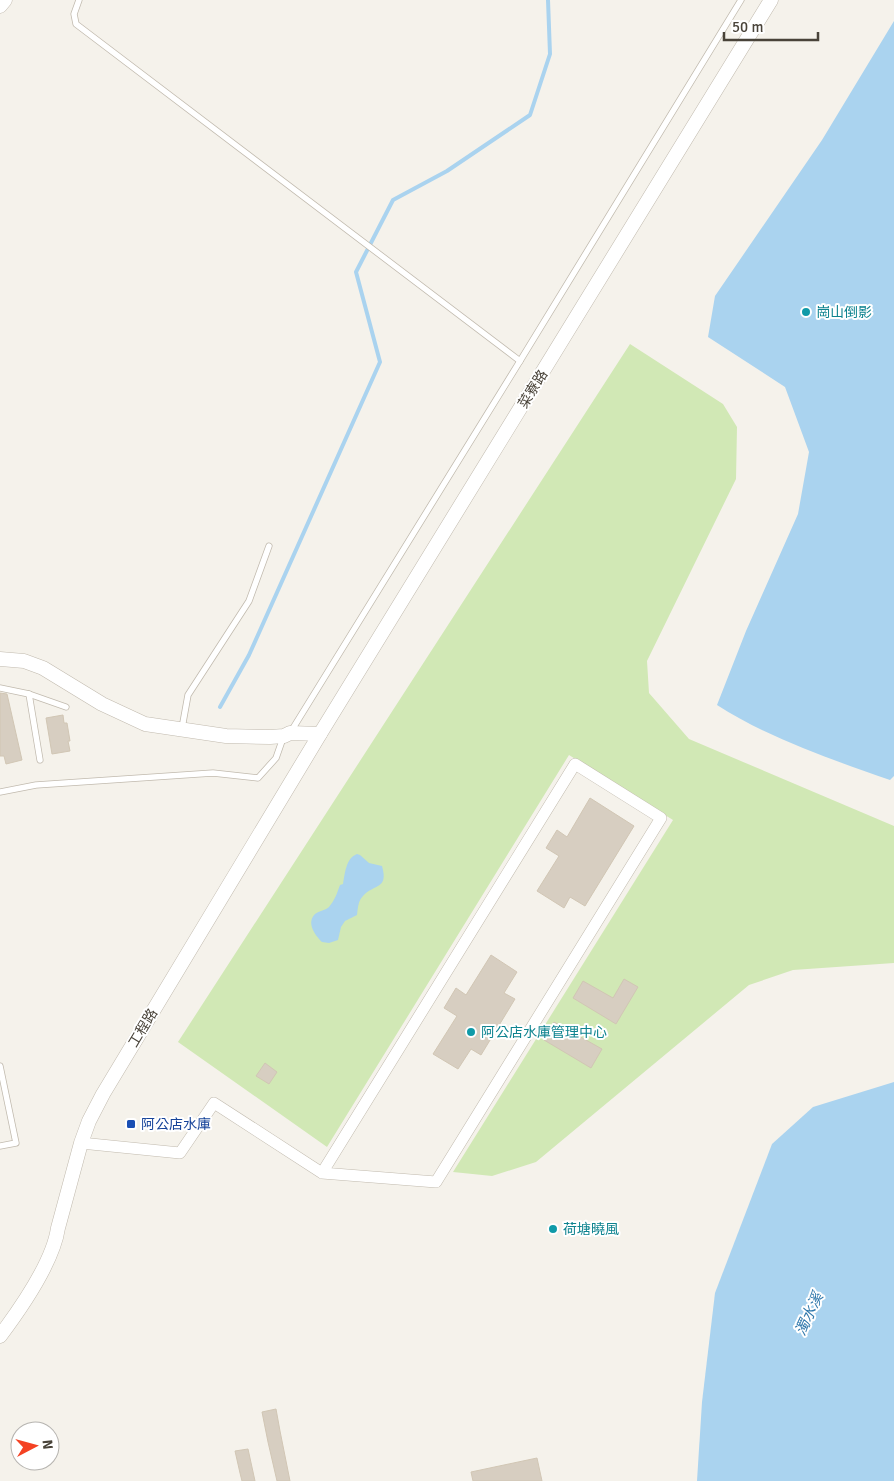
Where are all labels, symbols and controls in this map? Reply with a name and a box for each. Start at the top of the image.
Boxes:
scale bar [724,10,818,42]
text: 50 m [732,18,763,36]
place label: 崗山倒影 [816,304,872,321]
marker: 崗山倒影 [800,306,812,318]
street label: 菜寮路 [515,367,551,411]
street label: 工程路 [125,1006,161,1050]
place label: 阿公店水庫管理中心 [481,1024,607,1041]
marker: 阿公店水庫管理中心 [465,1026,477,1038]
place label: 阿公店水庫 [141,1116,211,1133]
marker: 阿公店水庫 [125,1118,137,1130]
place label: 荷塘曉風 [563,1221,619,1238]
marker: 荷塘曉風 [547,1223,559,1235]
water label: 濁水溪 [791,1288,828,1338]
north arrow [10,1421,60,1471]
text: N [38,1439,56,1450]

